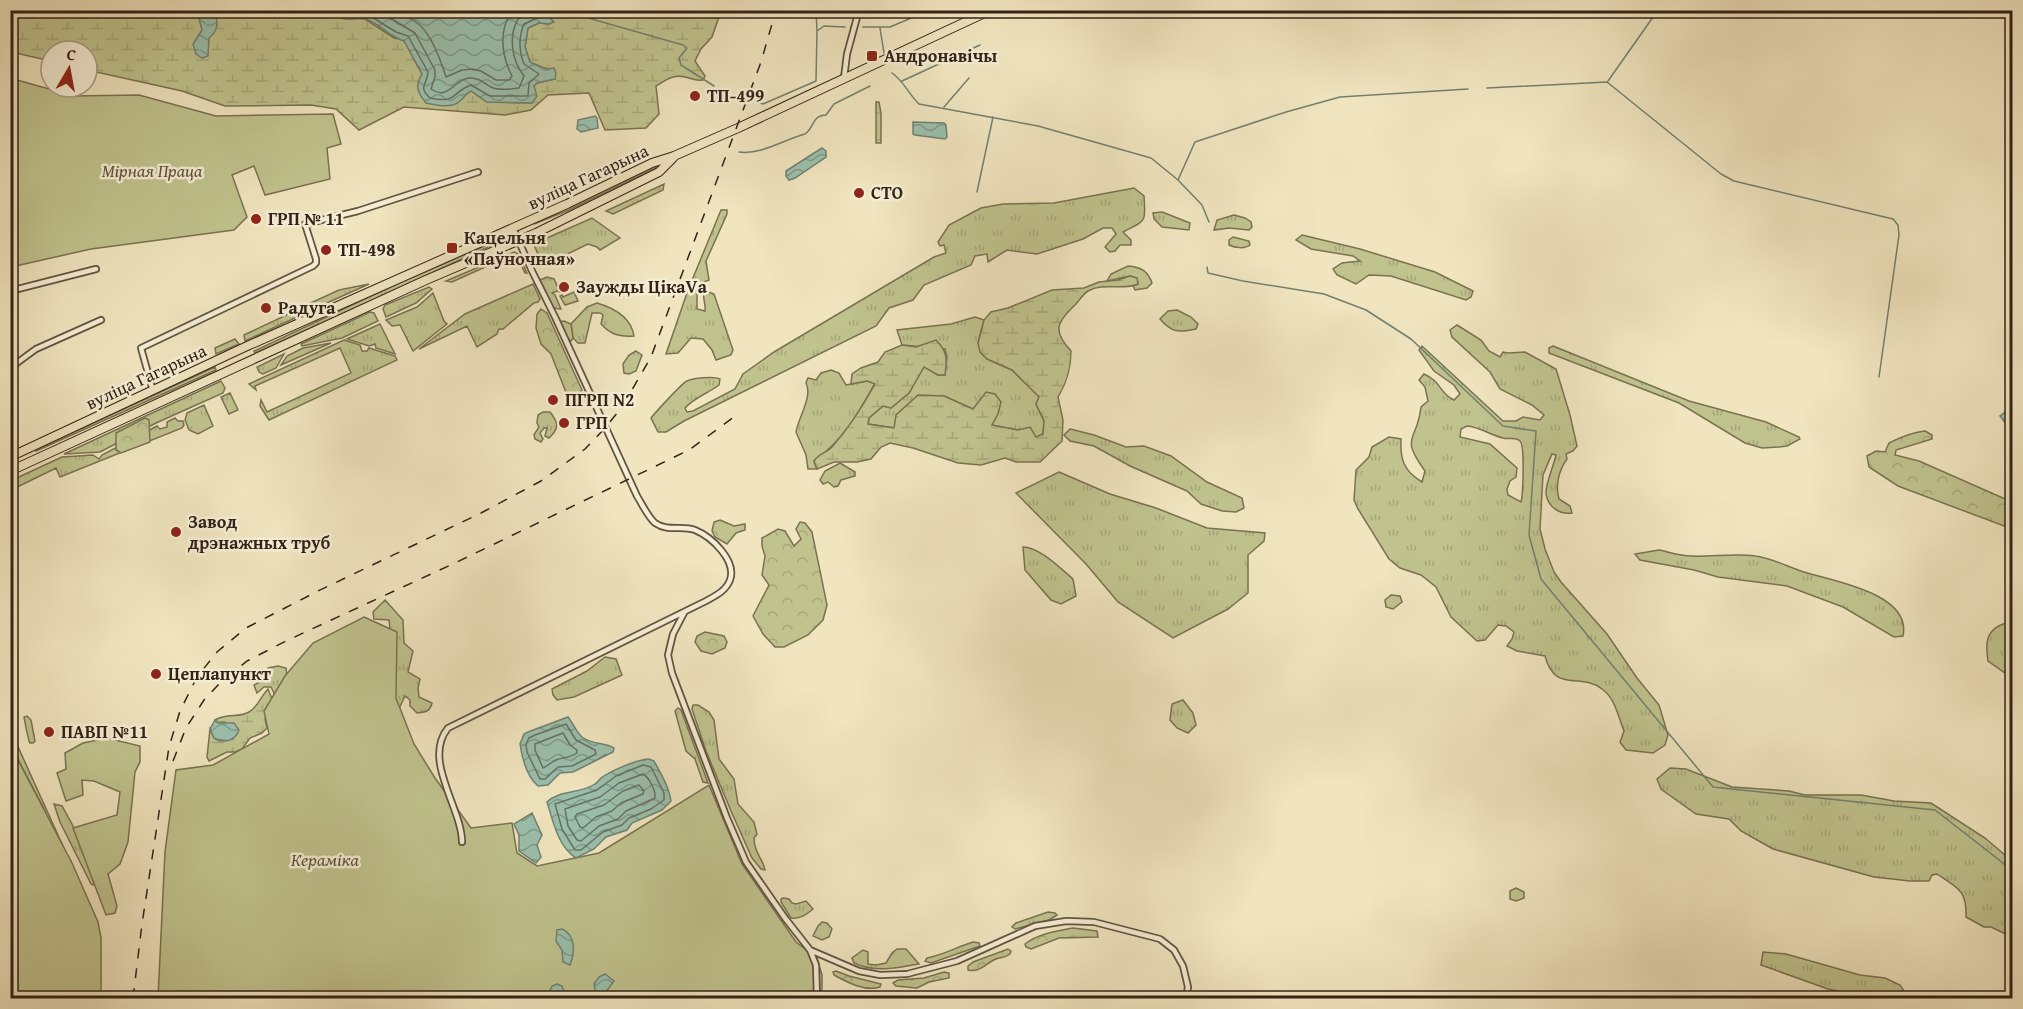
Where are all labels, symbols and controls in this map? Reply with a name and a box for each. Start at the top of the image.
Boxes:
north arrow [39,39,99,99]
text: С [65,42,78,67]
place label: Андронавічы [884,42,997,69]
marker: Андронавічы [865,49,879,63]
place label: ТП-499 [707,82,764,109]
marker: ТП-499 [688,89,702,103]
street label: вуліца Гагарына [523,137,653,216]
park label: Мірная Праца [102,157,203,184]
place label: СТО [871,179,903,206]
marker: СТО [852,186,866,200]
place label: ГРП № 11 [268,205,344,232]
marker: ГРП № 11 [249,212,263,226]
place label: Кацельня «Паўночная» [464,224,575,272]
place label: ТП-498 [338,236,395,263]
marker: Кацельня «Паўночная» [445,241,459,255]
marker: ТП-498 [319,243,333,257]
place label: Заужды ЦікаVа [576,273,708,300]
marker: Заужды ЦікаVа [557,280,571,294]
place label: Радуга [278,294,336,321]
marker: Радуга [259,301,273,315]
street label: вуліца Гагарына [81,337,211,416]
place label: ПГРП N2 [565,386,634,413]
marker: ПГРП N2 [546,393,560,407]
place label: ГРП [576,409,608,436]
marker: ГРП [557,416,571,430]
place label: Завод дрэнажных труб [188,508,330,556]
marker: Завод дрэнажных труб [169,525,183,539]
place label: Цеплапункт [168,660,271,687]
marker: Цеплапункт [149,667,163,681]
place label: ПАВП №11 [61,718,148,745]
marker: ПАВП №11 [42,725,56,739]
park label: Кераміка [291,846,360,873]

